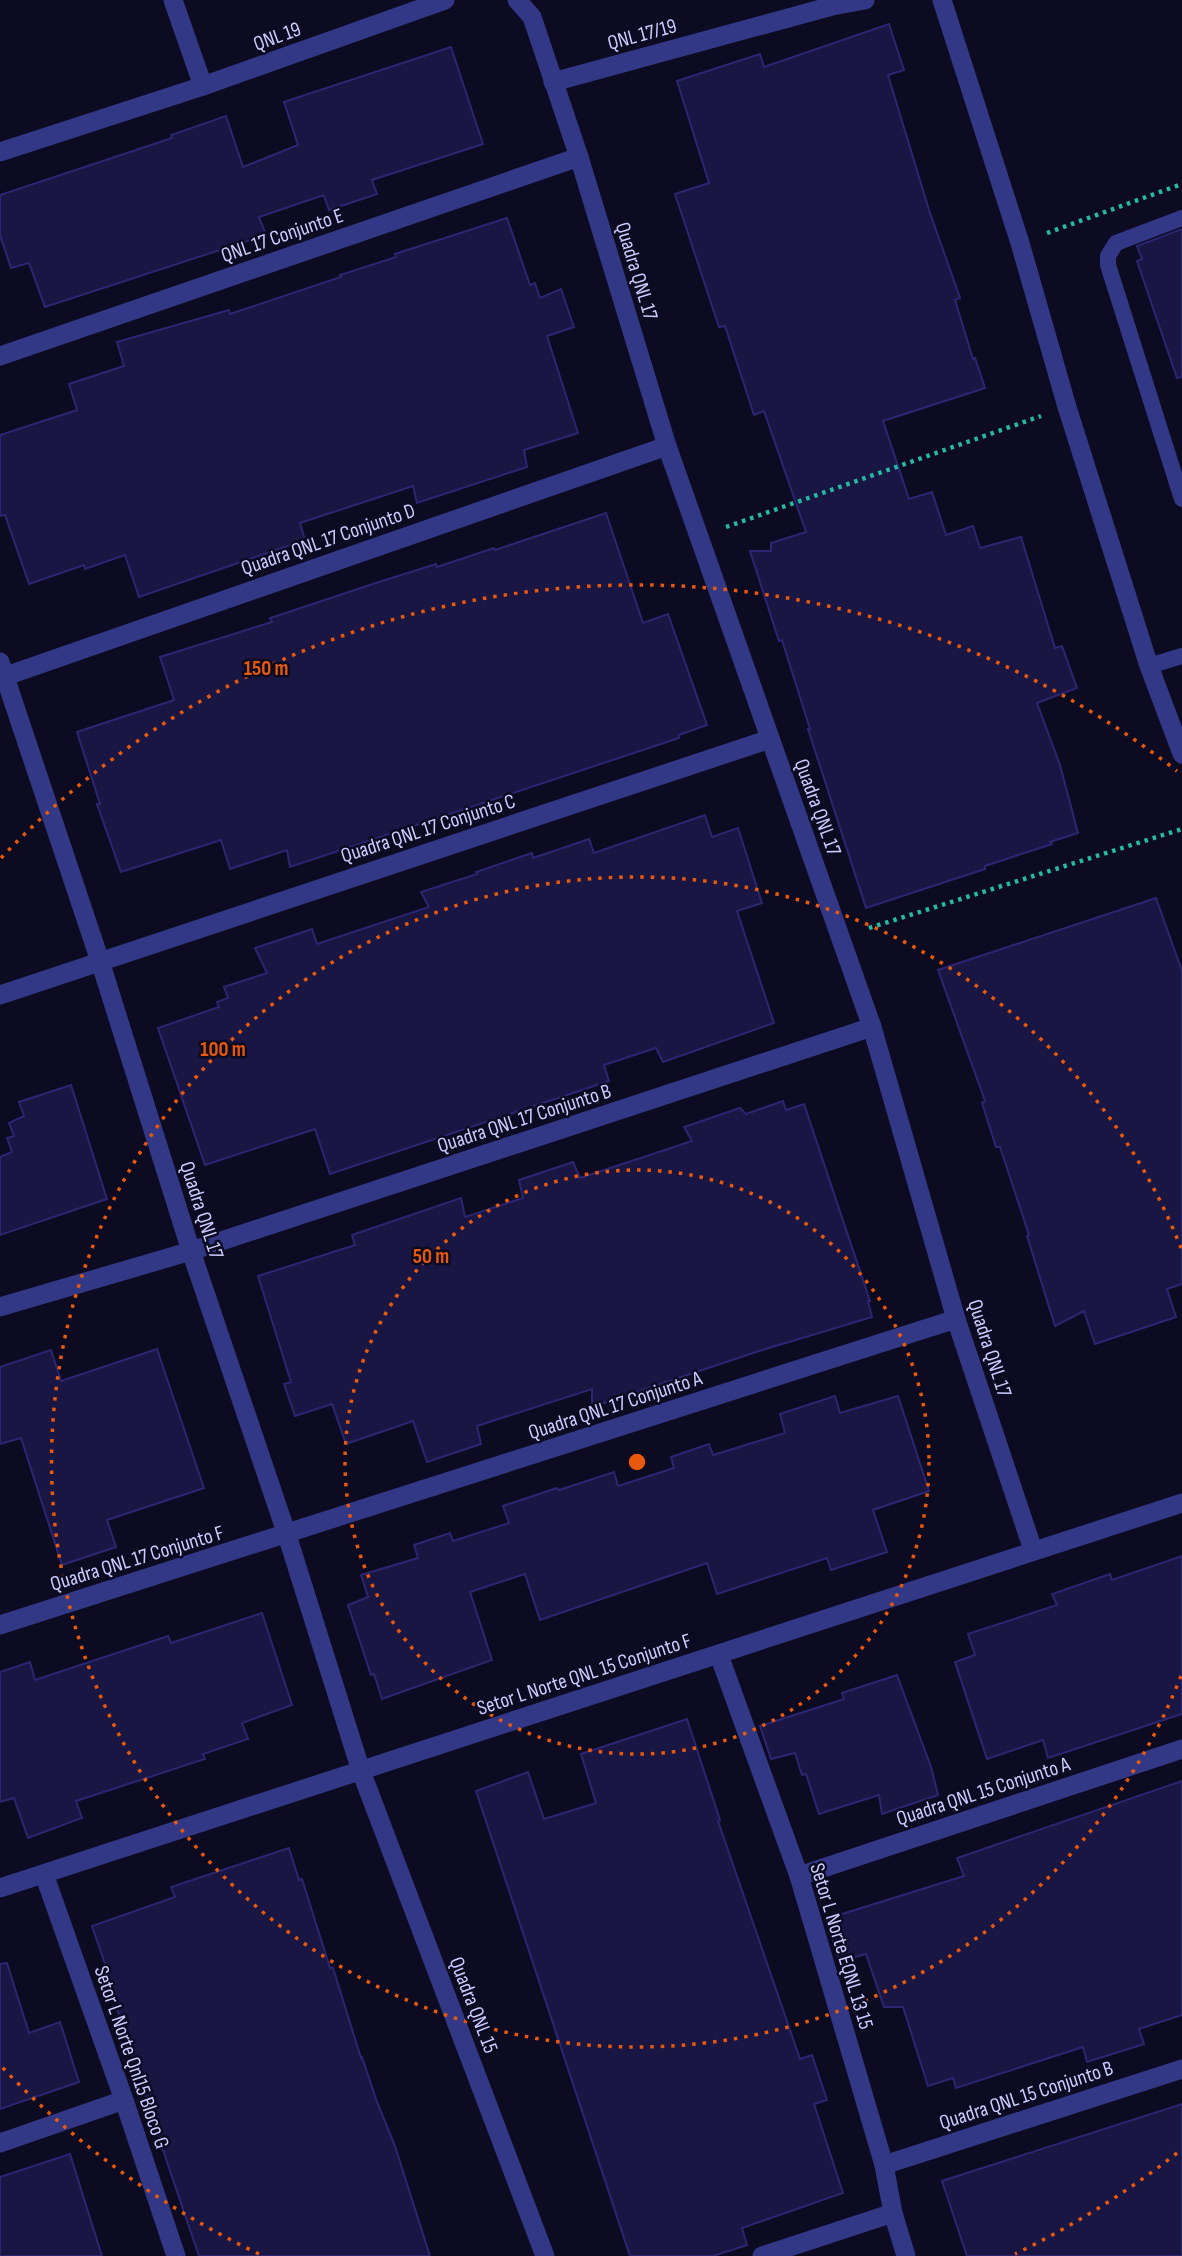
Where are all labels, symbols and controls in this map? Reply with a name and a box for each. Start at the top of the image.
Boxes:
street label: QNL 17/19 [605,13,679,56]
street label: QNL 19 [250,16,304,57]
street label: QNL 17 Conjunto E [218,203,347,268]
street label: Quadra QNL 17 [610,219,663,324]
street label: Quadra QNL 17 Conjunto D [238,498,418,581]
text: 150 m [244,656,288,681]
street label: Quadra QNL 17 [789,755,847,859]
street label: Quadra QNL 17 Conjunto C [338,788,519,869]
text: 100 m [200,1037,246,1062]
street label: Quadra QNL 17 Conjunto B [434,1079,614,1158]
street label: Quadra QNL 17 [174,1158,229,1263]
text: 50 m [413,1244,449,1269]
street label: Quadra QNL 17 [962,1296,1017,1401]
street label: Quadra QNL 17 Conjunto A [525,1365,706,1445]
centre of rings [625,1450,649,1474]
street label: Quadra QNL 17 Conjunto F [47,1520,227,1597]
street label: Setor L Norte QNL 15 Conjunto F [474,1628,694,1721]
street label: Quadra QNL 15 Conjunto A [893,1751,1074,1831]
street label: Setor L Norte EQNL 13 15 [804,1860,879,2032]
street label: Quadra QNL 15 [444,1954,503,2057]
street label: Setor L Norte Qnl15 Bloco G [88,1962,175,2152]
street label: Quadra QNL 15 Conjunto B [936,2056,1116,2135]

